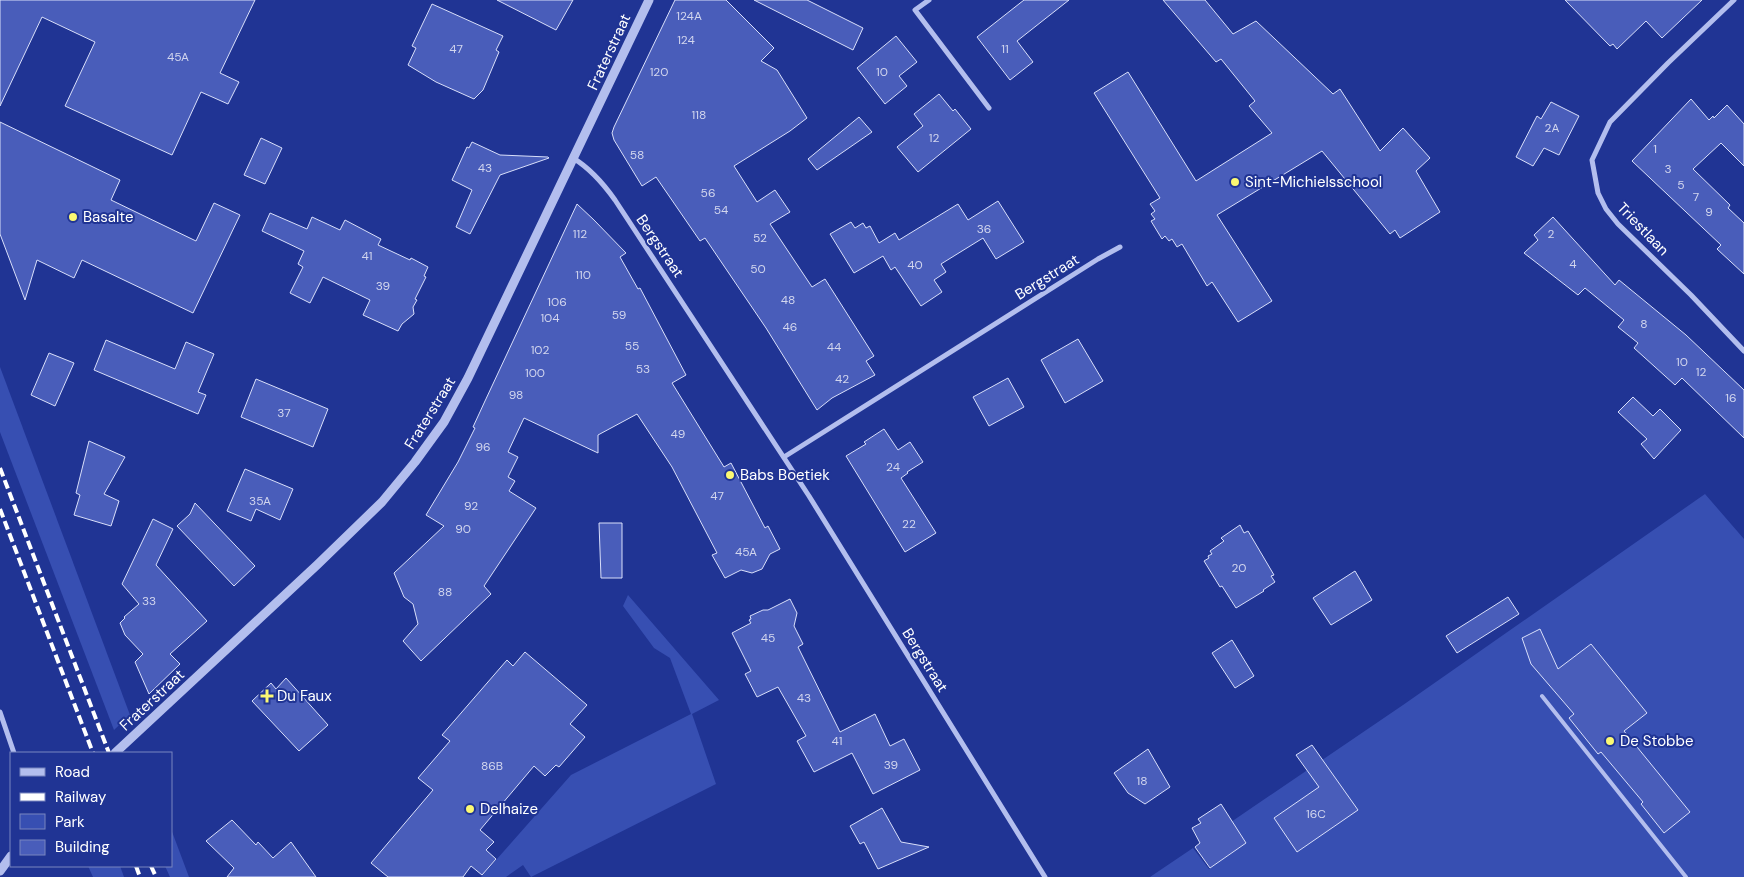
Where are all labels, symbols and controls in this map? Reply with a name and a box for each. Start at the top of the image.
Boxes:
house number: 124A [676,8,702,24]
street label: Fraterstraat [583,11,635,93]
house number: 124 [677,32,695,48]
house number: 47 [449,41,463,57]
house number: 11 [1001,41,1009,57]
house number: 45A [167,49,189,65]
house number: 120 [650,64,668,80]
house number: 10 [876,64,888,80]
house number: 118 [692,107,706,123]
house number: 2A [1545,120,1559,136]
house number: 12 [929,130,939,146]
house number: 1 [1653,141,1657,157]
house number: 58 [630,147,644,163]
house number: 43 [478,160,492,176]
house number: 3 [1664,161,1672,177]
place label: Sint-Michielsschool [1245,172,1382,192]
marker: Sint-Michielsschool [1229,176,1241,188]
house number: 5 [1677,177,1685,193]
house number: 56 [701,185,715,201]
house number: 7 [1693,189,1699,205]
street label: Triestlaan [1613,198,1673,260]
house number: 54 [714,202,728,218]
house number: 9 [1705,204,1713,220]
place label: Basalte [83,207,133,227]
marker: Basalte [67,211,79,223]
street label: Bergstraat [632,211,688,282]
house number: 36 [977,221,991,237]
house number: 112 [573,226,587,242]
house number: 2 [1548,226,1555,242]
house number: 52 [753,230,767,246]
house number: 41 [361,248,373,264]
street label: Bergstraat [1011,249,1083,305]
house number: 4 [1569,256,1577,272]
house number: 40 [907,257,923,273]
house number: 50 [750,261,766,277]
house number: 110 [575,267,591,283]
house number: 39 [376,278,390,294]
house number: 48 [781,292,795,308]
house number: 106 [547,294,567,310]
house number: 59 [612,307,626,323]
house number: 104 [540,310,560,326]
house number: 8 [1640,316,1648,332]
house number: 46 [783,319,797,335]
house number: 55 [625,338,639,354]
house number: 44 [827,339,841,355]
house number: 102 [531,342,549,358]
house number: 10 [1676,354,1688,370]
house number: 53 [636,361,650,377]
house number: 12 [1696,364,1706,380]
house number: 100 [525,365,545,381]
house number: 42 [835,371,849,387]
street label: Fraterstraat [400,373,460,453]
house number: 98 [509,387,523,403]
house number: 16 [1725,390,1737,406]
house number: 37 [277,405,291,421]
house number: 49 [671,426,685,442]
house number: 96 [475,439,491,455]
house number: 24 [886,459,900,475]
place label: Babs Boetiek [740,465,830,485]
marker: Babs Boetiek [724,469,736,481]
house number: 47 [710,488,724,504]
house number: 35A [249,493,271,509]
house number: 92 [464,498,478,514]
house number: 22 [902,516,916,532]
house number: 90 [455,521,471,537]
house number: 45A [735,544,757,560]
house number: 20 [1231,560,1247,576]
house number: 88 [438,584,452,600]
house number: 33 [142,593,156,609]
street label: Bergstraat [897,624,953,696]
house number: 45 [761,630,775,646]
street label: Fraterstraat [115,665,189,735]
place label: Du Faux [277,686,332,706]
marker: Du Faux [261,690,273,702]
house number: 43 [797,690,811,706]
place label: De Stobbe [1620,731,1693,751]
house number: 41 [831,733,843,749]
marker: De Stobbe [1604,735,1616,747]
legend [10,752,172,867]
house number: 39 [884,757,898,773]
house number: 86B [481,758,503,774]
text: Road [55,762,90,782]
house number: 18 [1136,773,1148,789]
text: Railway [55,787,107,807]
place label: Delhaize [480,799,538,819]
marker: Delhaize [464,803,476,815]
house number: 16C [1306,806,1326,822]
text: Park [55,812,85,832]
text: Building [55,837,110,857]

